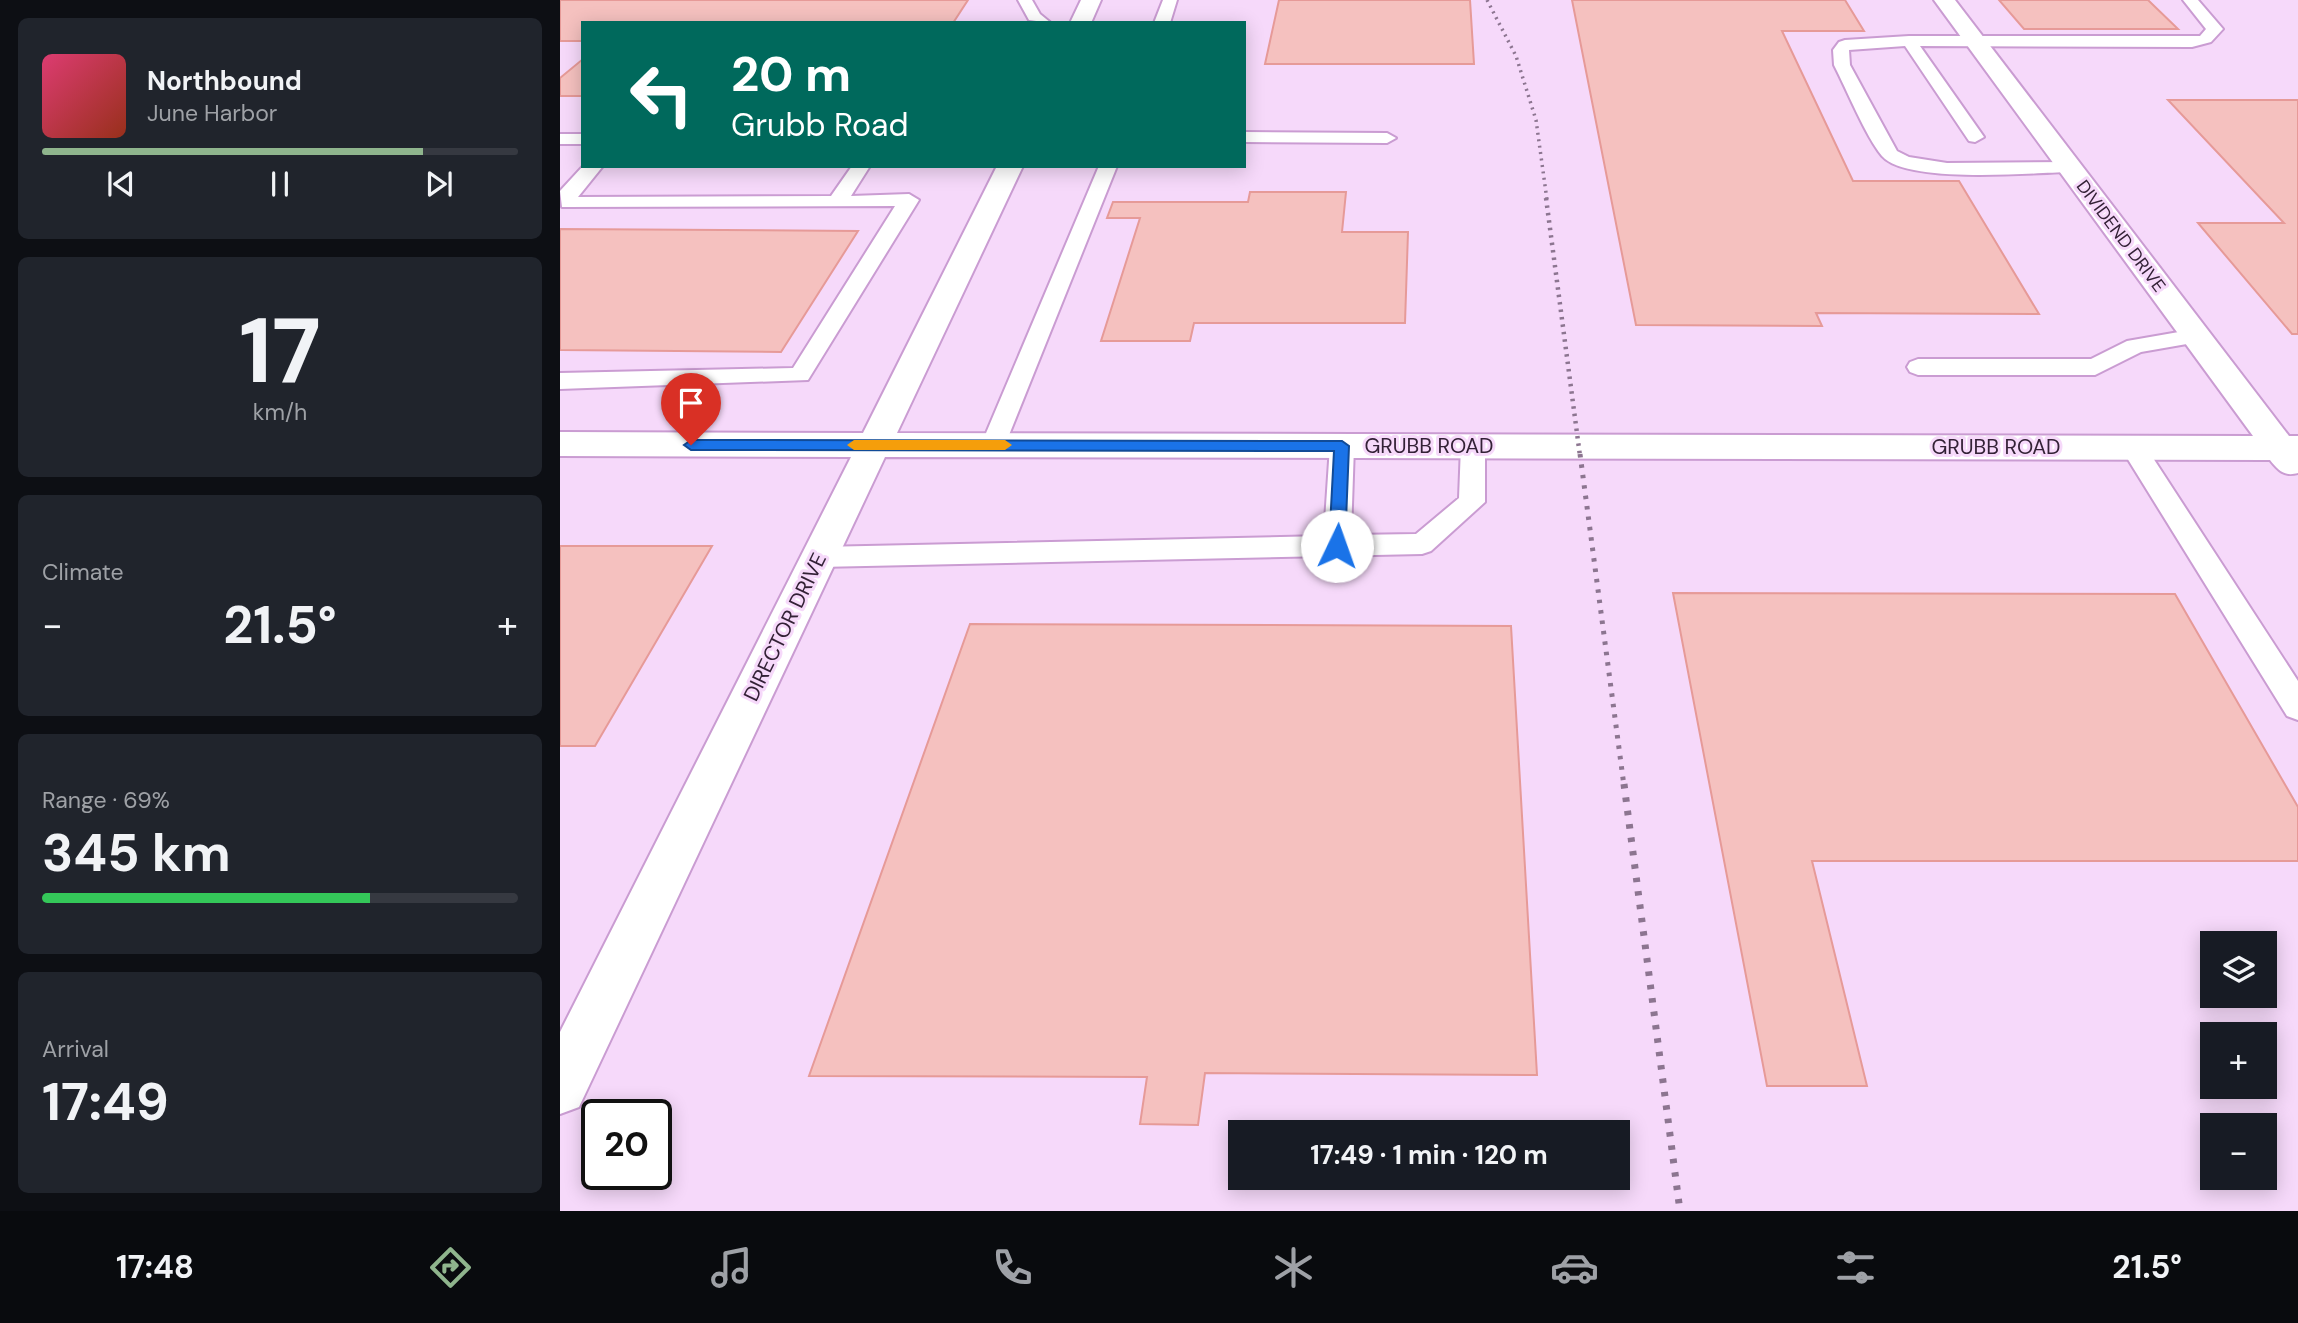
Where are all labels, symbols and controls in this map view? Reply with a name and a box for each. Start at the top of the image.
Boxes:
text: 20 m [731,42,851,106]
icon: left [616,49,707,140]
text: Northbound [147,64,302,98]
text: June Harbor [147,98,277,128]
text: Grubb Road [731,104,909,146]
icon: previous [102,165,140,203]
icon: pause [261,165,299,203]
icon: next [420,165,458,203]
street label: DIVIDEND DRIVE [2071,175,2171,297]
text: 17 [239,292,321,410]
pin [661,373,721,445]
icon: arrive [672,384,710,422]
text: km/h [253,397,307,427]
street label: GRUBB ROAD [1364,432,1494,460]
street label: GRUBB ROAD [1931,433,2061,461]
position arrow [1300,509,1374,583]
street label: DIRECTOR DRIVE [737,548,833,706]
text: Climate [42,557,124,587]
text: 21.5° [223,591,337,659]
text: − [42,600,63,650]
text: + [497,600,518,650]
text: Range · 69% [42,785,170,815]
text: 345 km [42,819,231,887]
map controls [2200,931,2277,1190]
button: layers [2200,931,2277,1008]
button: + [2200,1022,2277,1099]
text: Arrival [42,1034,109,1064]
text: 17:49 [42,1068,169,1136]
speed limit sign: 20 [581,1099,672,1190]
button: − [2200,1113,2277,1190]
text: 17:49 · 1 min · 120 m [1310,1138,1548,1172]
icon: directions [426,1243,475,1292]
icon: music [707,1243,756,1292]
icon: phone [988,1243,1037,1292]
icon: climate [1269,1243,1318,1292]
icon: car [1550,1243,1599,1292]
icon: filters [1831,1243,1880,1292]
text: 17:48 [116,1246,194,1288]
text: 21.5° [2112,1246,2182,1288]

